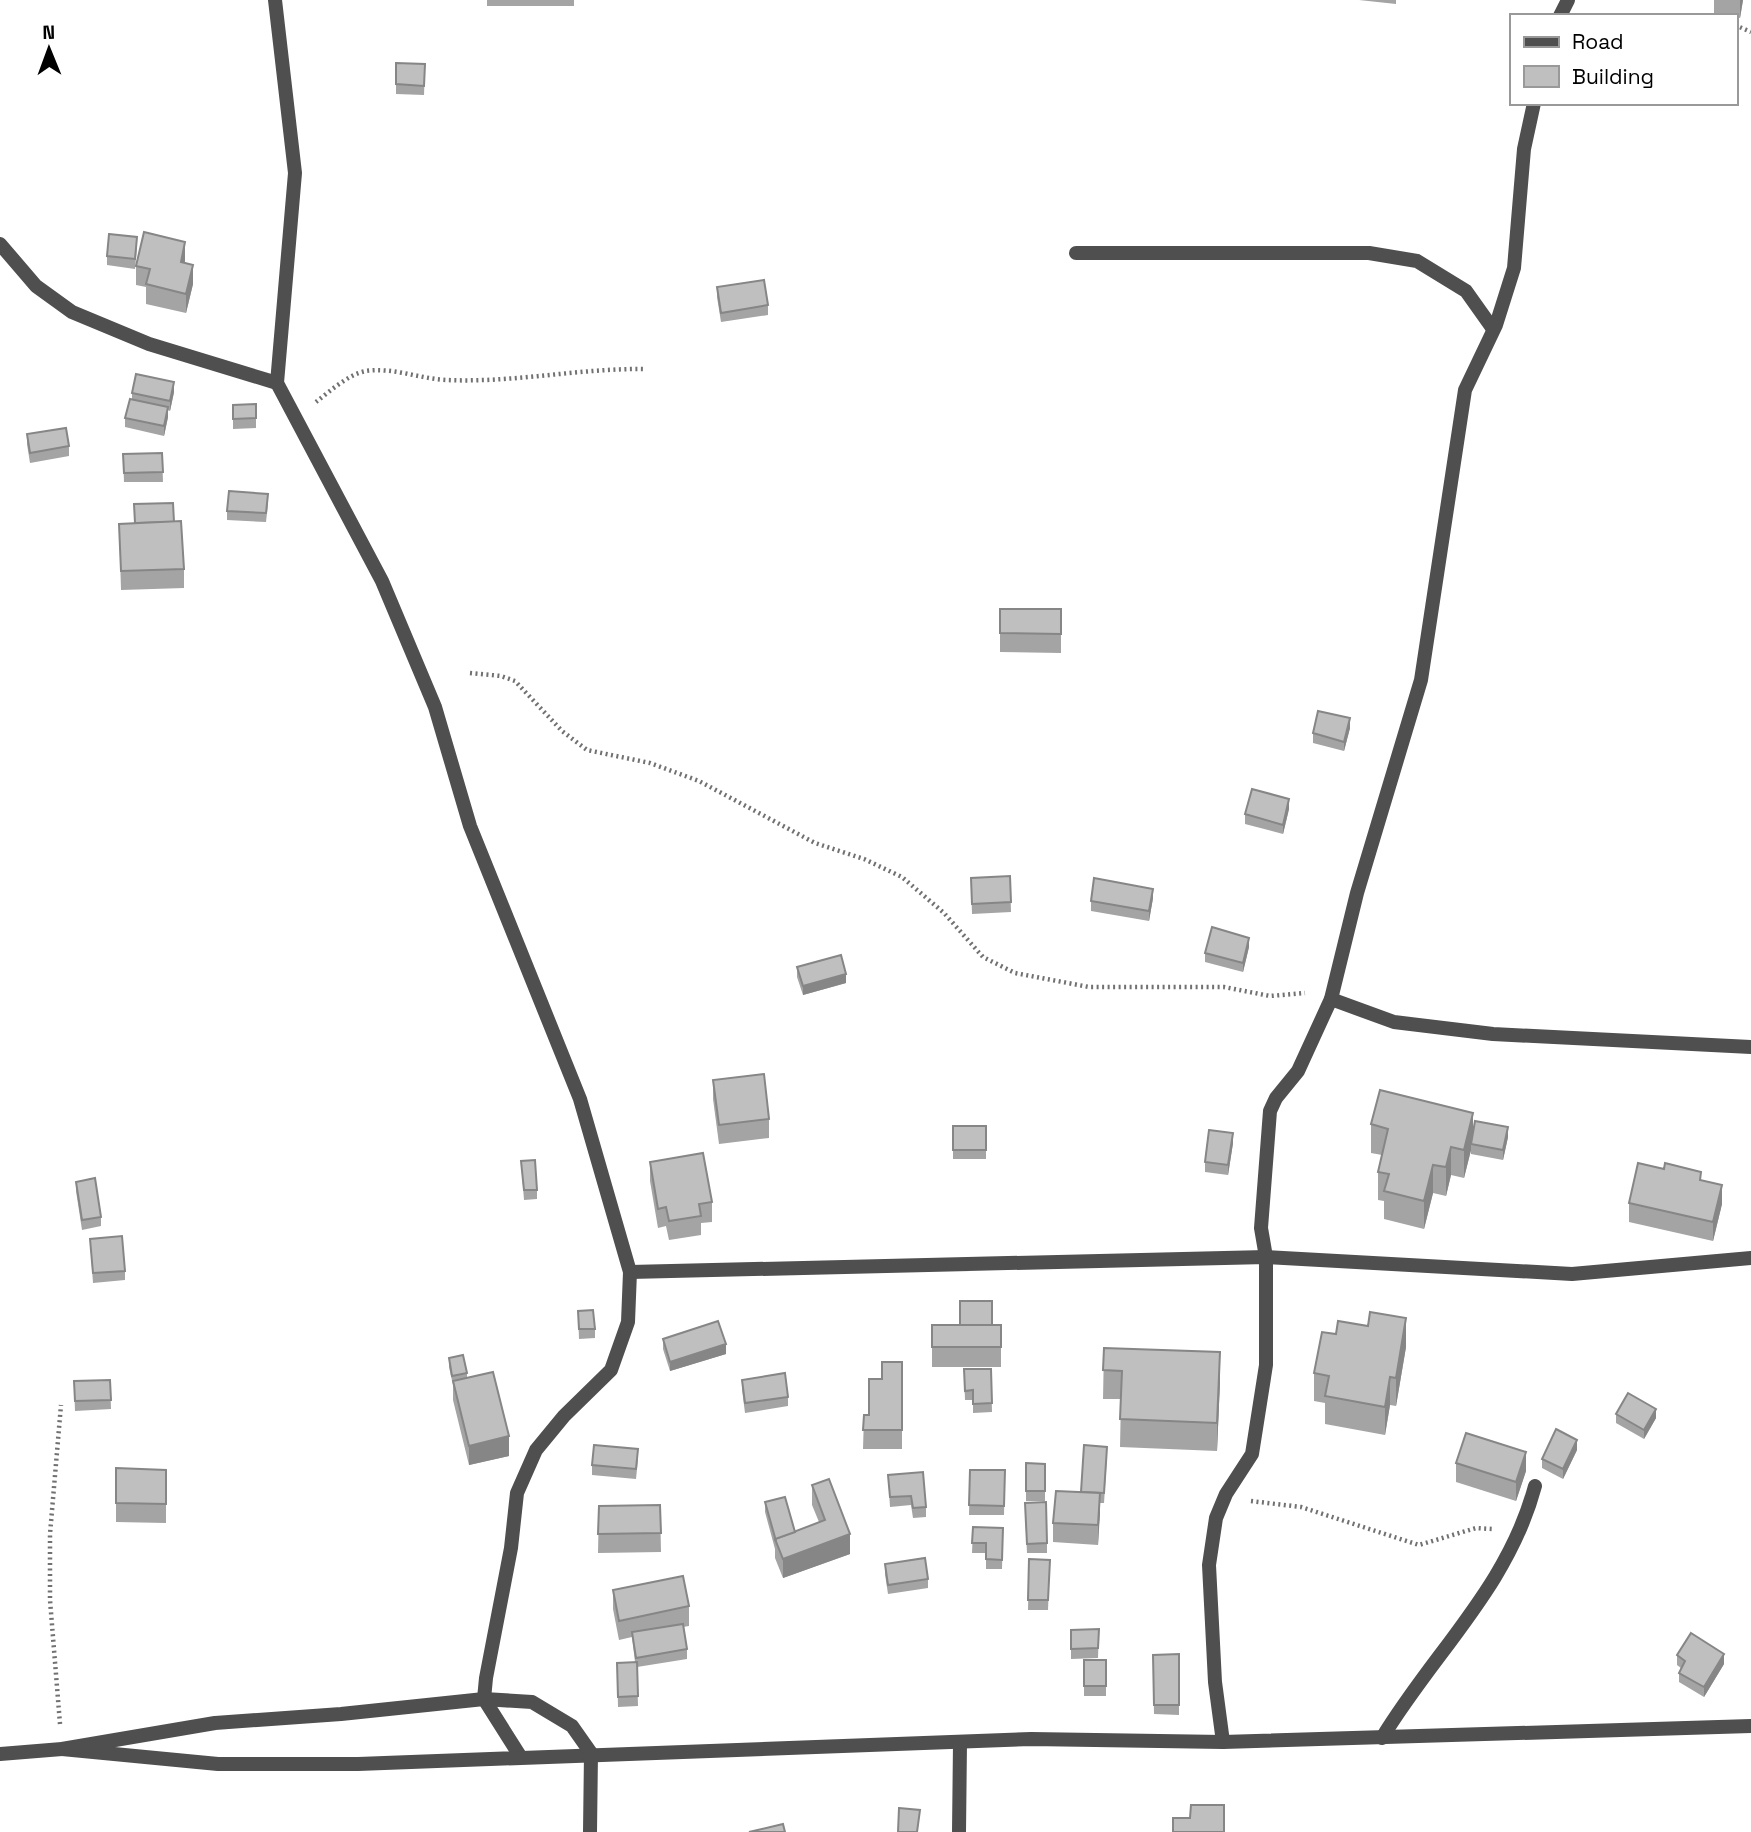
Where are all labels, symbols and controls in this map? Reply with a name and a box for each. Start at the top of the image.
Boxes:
north arrow [14,14,84,84]
legend [1510,14,1737,105]
text: N [42,20,55,45]
text: Road [1572,28,1624,55]
text: Building [1572,63,1654,90]

